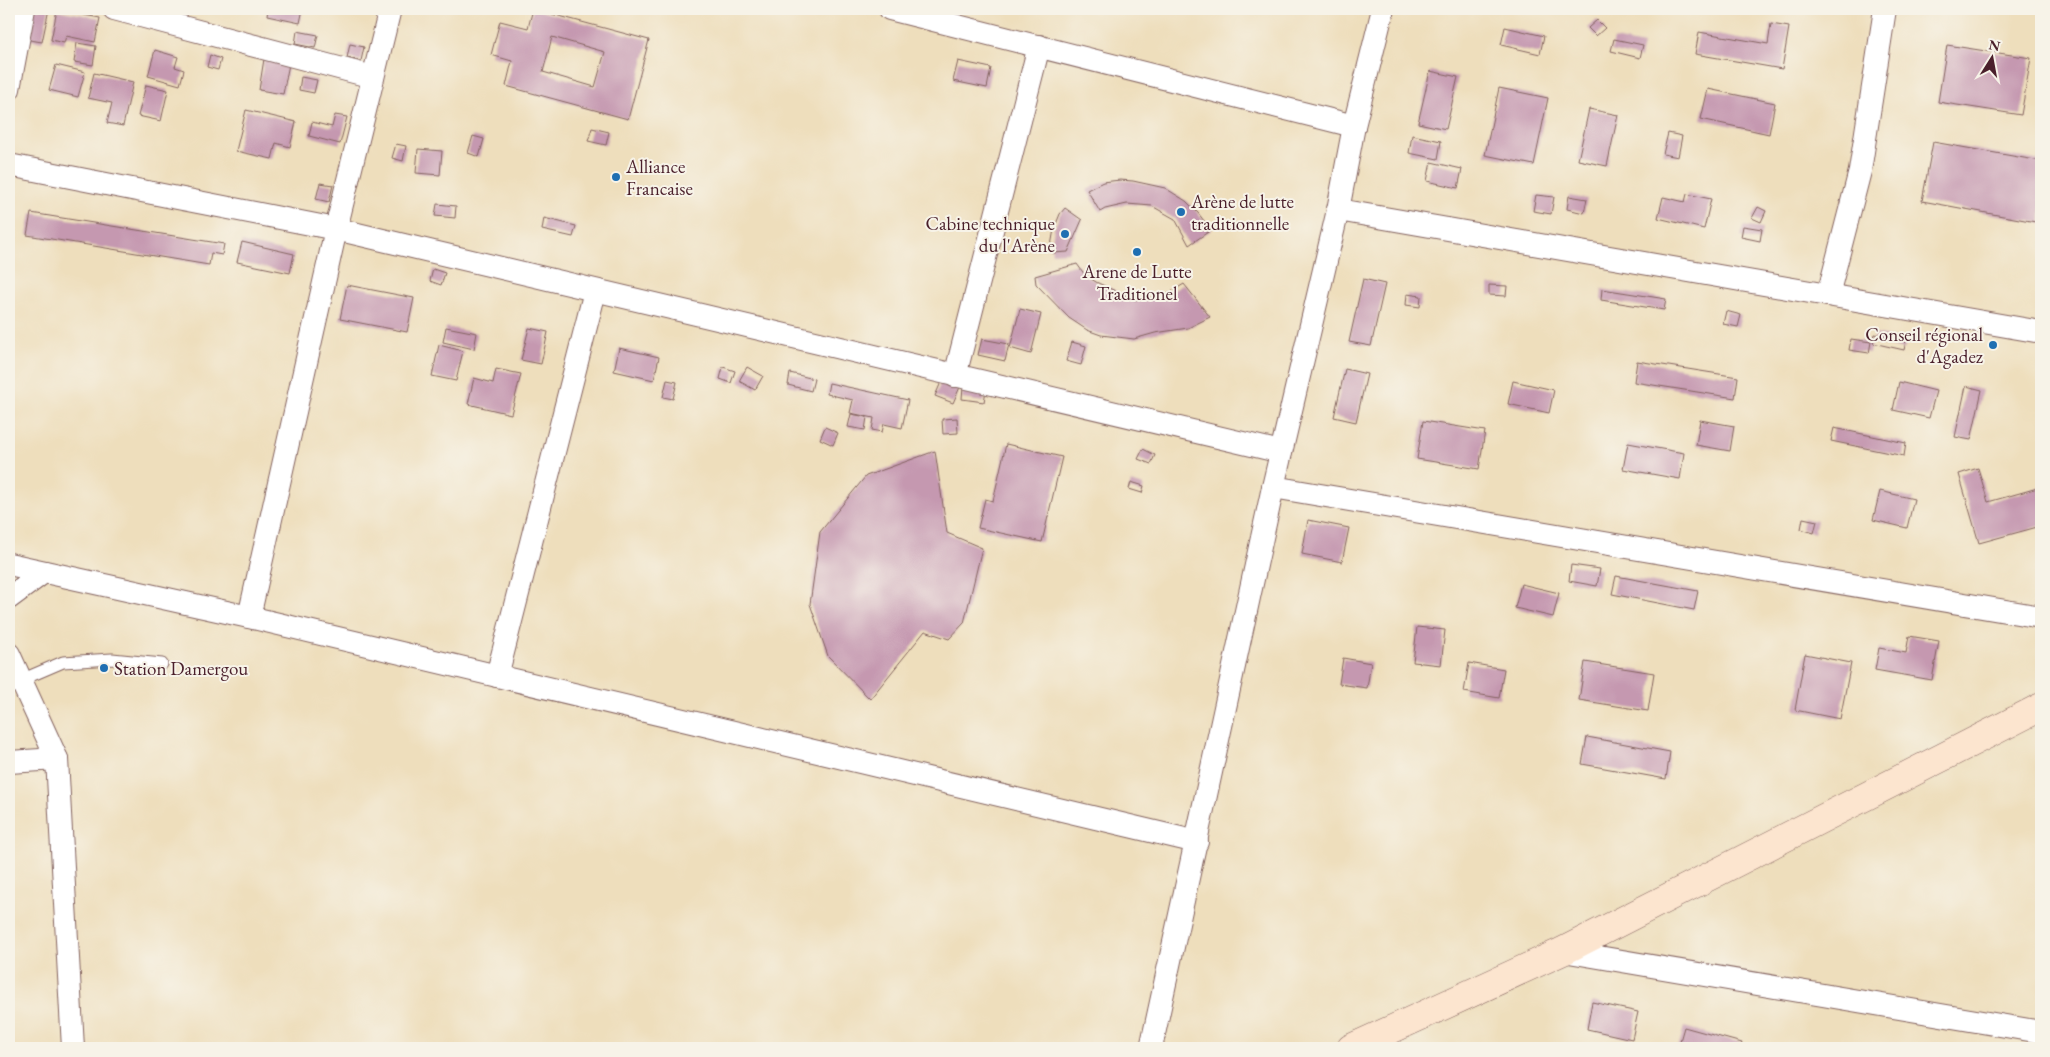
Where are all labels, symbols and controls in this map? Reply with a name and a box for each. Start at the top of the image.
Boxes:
north arrow [1968,32,2018,82]
text: N [1987,35,2002,55]
place label: Alliance Francaise [625,154,693,201]
marker: Alliance Francaise [610,171,622,183]
place label: Arène de lutte traditionnelle [1190,189,1294,236]
marker: Arène de lutte traditionnelle [1175,206,1187,218]
place label: Cabine technique du l'Arène [926,211,1055,258]
marker: Cabine technique du l'Arène [1059,228,1071,240]
marker: Arene de Lutte Traditionel [1131,246,1143,258]
place label: Arene de Lutte Traditionel [1081,259,1192,306]
place label: Conseil régional d'Agadez [1865,322,1984,369]
marker: Conseil régional d'Agadez [1987,339,1999,351]
place label: Station Damergou [114,656,248,681]
marker: Station Damergou [98,662,110,674]

